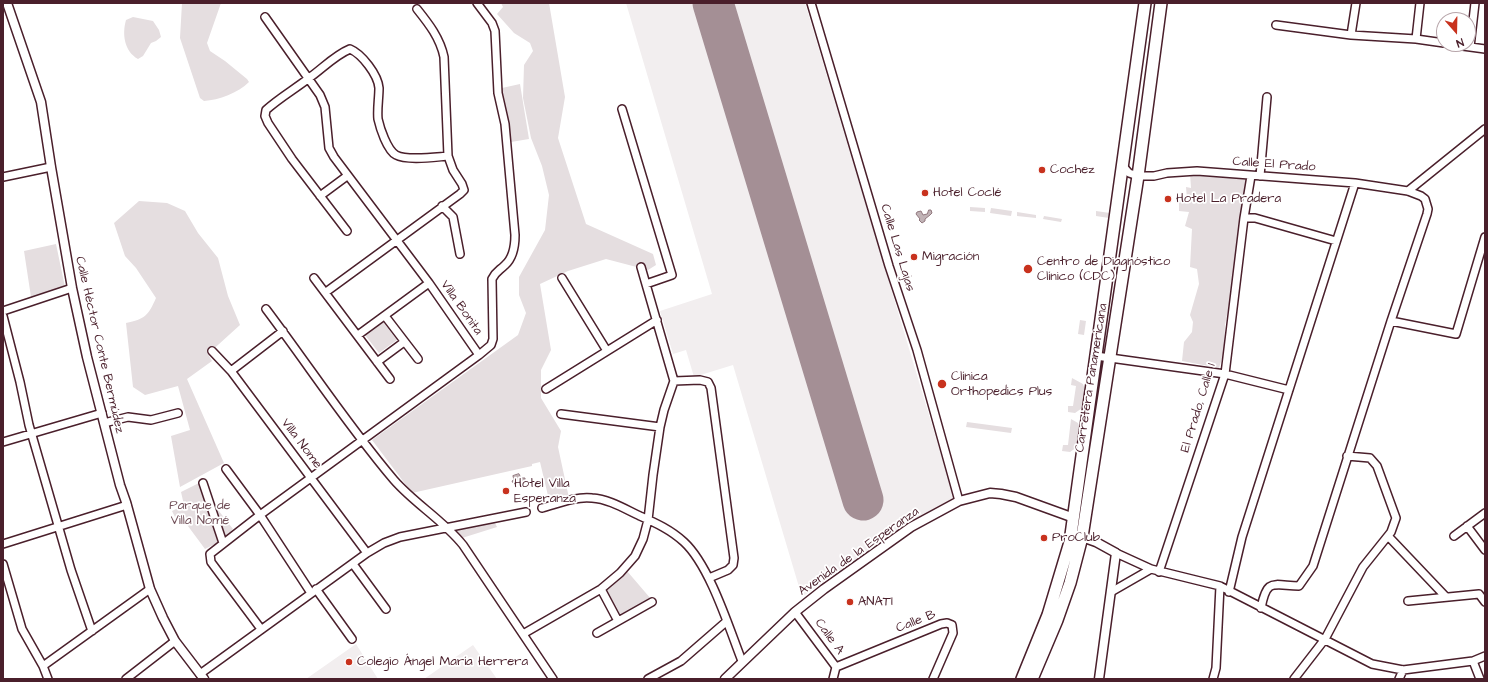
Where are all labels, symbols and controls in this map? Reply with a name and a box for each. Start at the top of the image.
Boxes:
north arrow [1436,12,1476,52]
text: N [1454,35,1466,51]
street label: Calle El Prado [1232,154,1316,176]
place label: Cochez [1050,162,1095,178]
marker: Cochez [1037,165,1047,175]
place label: Hotel Coclé [933,185,1002,201]
marker: Hotel Coclé [920,188,930,198]
place label: Hotel La Pradera [1176,191,1281,207]
marker: Hotel La Pradera [1163,194,1173,204]
street label: Calle Las Lajas [876,202,918,294]
place label: Migración [922,249,979,265]
marker: Migración [909,252,919,262]
place label: Centro de Diagnóstico Clínico (CDC) [1037,254,1170,285]
street label: Calle Héctor Conte Bermúdez [71,255,127,435]
marker: Centro de Diagnóstico Clínico (CDC) [1022,263,1034,275]
street label: Villa Bonita [437,278,485,338]
street label: Carretera Panamericana [1073,302,1111,454]
street label: El Prado, Calle 1 [1178,362,1220,454]
place label: Clínica Orthopedics Plus [951,369,1052,400]
marker: Clínica Orthopedics Plus [936,378,948,390]
street label: Villa Nome [277,416,325,472]
place label: Hotel Villa Esperanza [514,476,576,507]
marker: Hotel Villa Esperanza [501,486,511,496]
park label: Parque de Villa Nomé [169,498,231,529]
street label: Avenida de la Esperanza [796,504,922,600]
place label: ProClub [1052,530,1100,546]
marker: ProClub [1039,533,1049,543]
place label: ANATI [858,594,893,610]
marker: ANATI [845,597,855,607]
street label: Calle B [894,607,938,637]
street label: Calle A [811,616,847,658]
place label: Colegio Ángel María Herrera [357,654,528,670]
marker: Colegio Ángel María Herrera [344,657,354,667]

